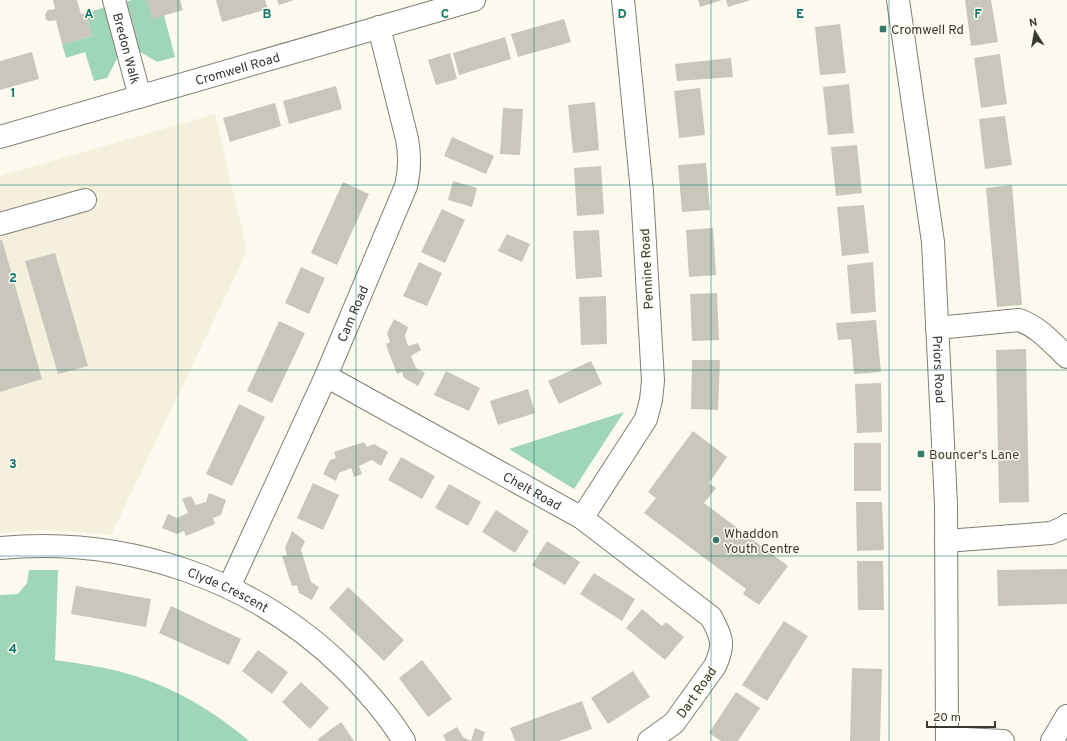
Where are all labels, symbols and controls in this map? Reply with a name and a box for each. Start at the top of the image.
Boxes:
text: A [84,7,94,23]
text: B [263,7,272,23]
text: C [441,7,449,23]
text: D [617,7,627,23]
text: E [796,7,804,23]
text: F [974,7,982,23]
street label: Bredon Walk [108,12,142,86]
north arrow [1015,12,1055,52]
text: N [1028,16,1038,31]
place label: Cromwell Rd [891,23,964,39]
marker: Cromwell Rd [878,24,888,34]
street label: Cromwell Road [194,51,282,90]
text: 1 [10,86,16,102]
street label: Pennine Road [638,228,658,310]
text: 2 [9,271,17,287]
street label: Cam Road [335,284,373,345]
street label: Priors Road [928,335,947,404]
place label: Bouncer's Lane [929,448,1019,464]
marker: Bouncer's Lane [916,449,926,459]
text: 3 [9,457,17,473]
street label: Chelt Road [499,470,563,515]
place label: Whaddon Youth Centre [724,527,800,558]
marker: Whaddon Youth Centre [711,535,721,545]
street label: Clyde Crescent [185,565,271,617]
text: 4 [9,642,17,658]
street label: Dart Road [674,664,721,722]
scale bar [927,703,995,729]
text: 20 m [933,710,961,726]

